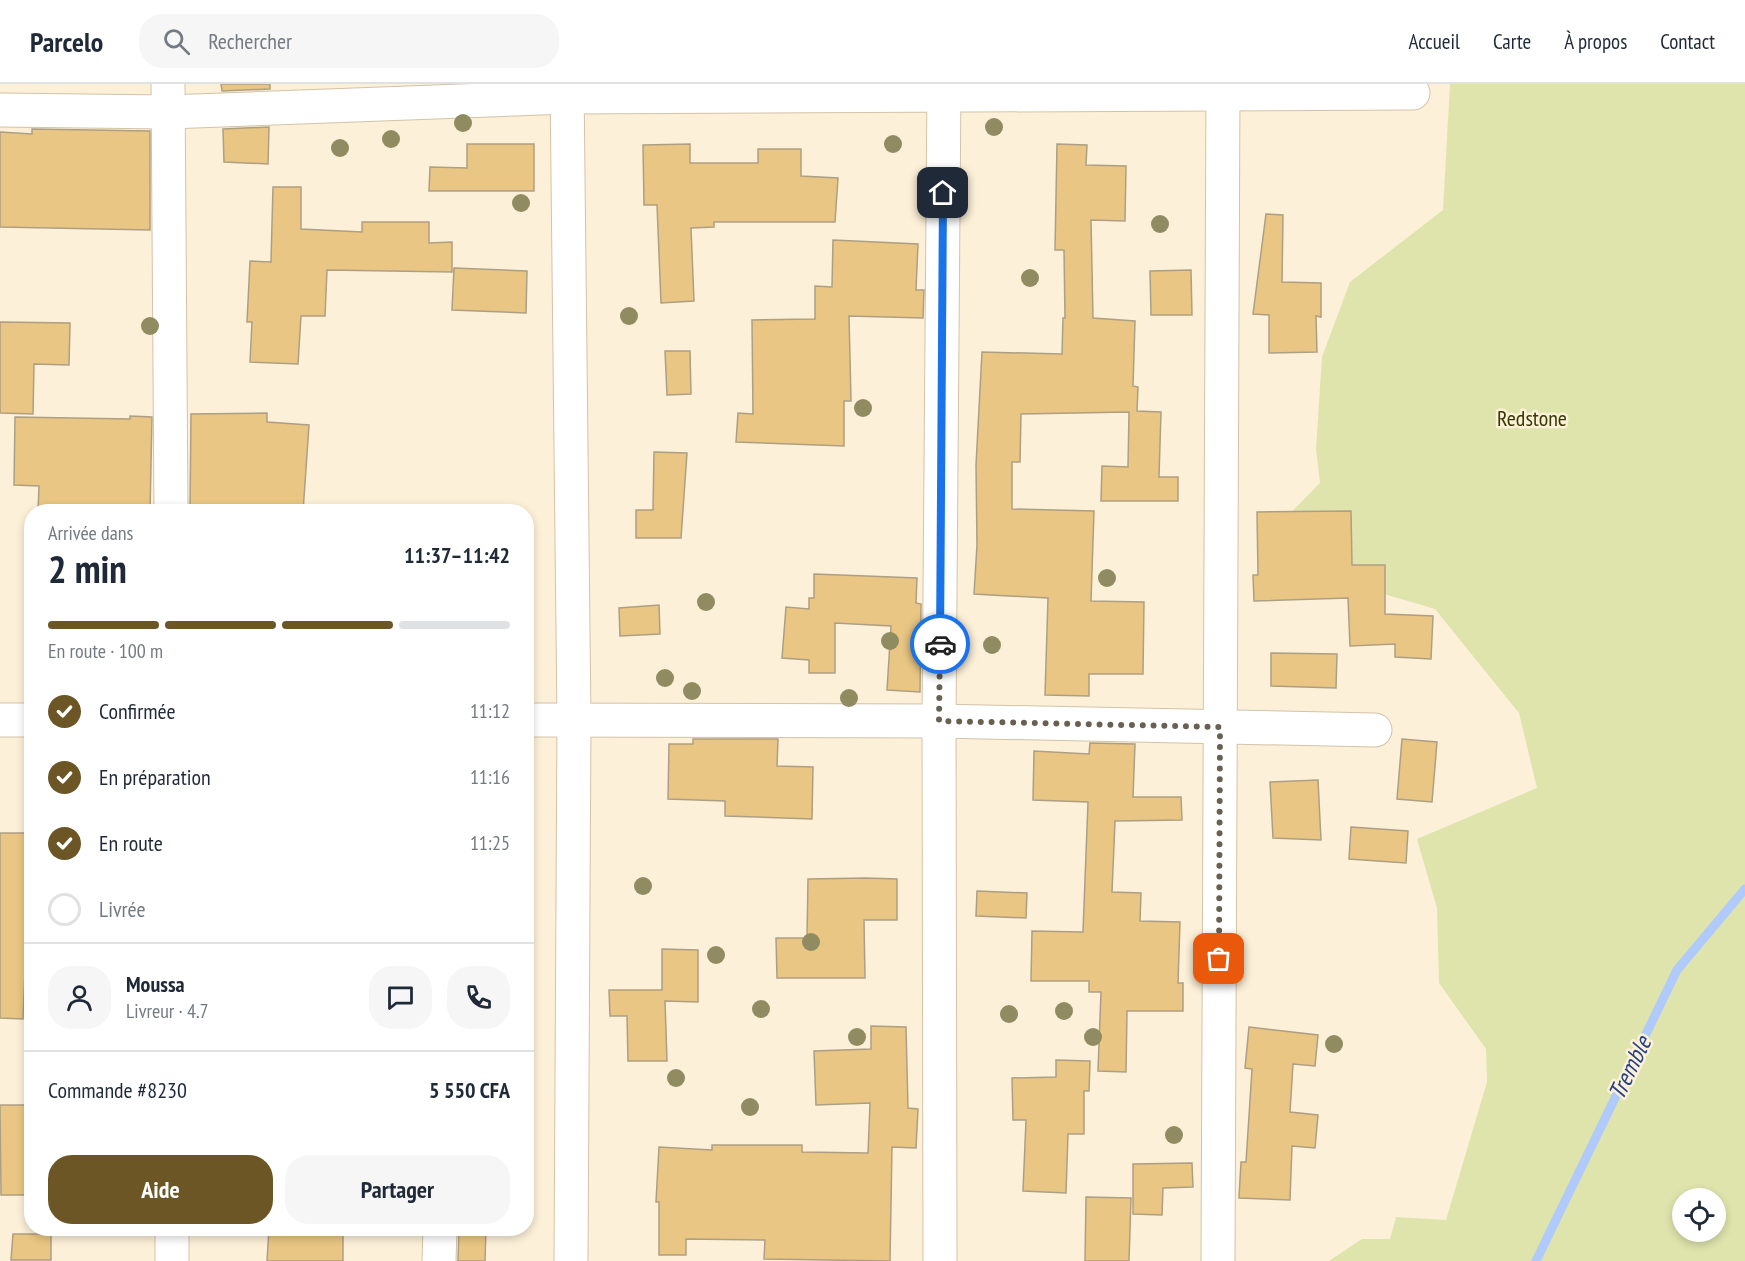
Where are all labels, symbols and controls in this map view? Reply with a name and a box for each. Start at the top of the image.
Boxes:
search box [139,14,559,68]
text: Parcelo [30,23,103,60]
icon: search [160,25,193,58]
text: Rechercher [208,27,292,55]
text: Accueil [1408,28,1460,55]
text: Carte [1493,28,1531,55]
text: À propos [1564,28,1627,55]
text: Contact [1660,28,1715,55]
pin [917,167,968,218]
icon: home [926,176,959,209]
park label: Redstone [1497,404,1567,432]
text: Arrivée dans [48,520,133,546]
text: 11:37–11:42 [404,541,510,569]
text: 2 min [48,543,127,594]
courier [910,614,970,674]
icon: car [924,628,957,661]
text: En route · 100 m [48,638,163,664]
icon: check [48,695,81,728]
text: Confirmée [99,697,176,725]
text: 11:12 [470,698,510,724]
icon: check [48,761,81,794]
text: En préparation [99,763,211,791]
text: 11:16 [470,764,510,790]
icon: check [48,827,81,860]
text: En route [99,829,163,857]
text: 11:25 [470,830,510,856]
text: Livrée [99,895,145,923]
pin [1193,933,1244,984]
icon: bag [1202,942,1235,975]
button: person [48,966,111,1029]
button: chat [369,966,432,1029]
button: phone [447,966,510,1029]
text: Moussa [126,970,185,998]
text: Livreur · 4.7 [126,998,209,1024]
water label: Tremble [1601,1029,1659,1105]
text: Commande #8230 [48,1076,187,1104]
text: 5 550 CFA [429,1076,510,1104]
button: Aide [48,1155,273,1224]
button: Partager [285,1155,510,1224]
map controls [1672,1188,1726,1242]
button: locate [1672,1188,1726,1242]

